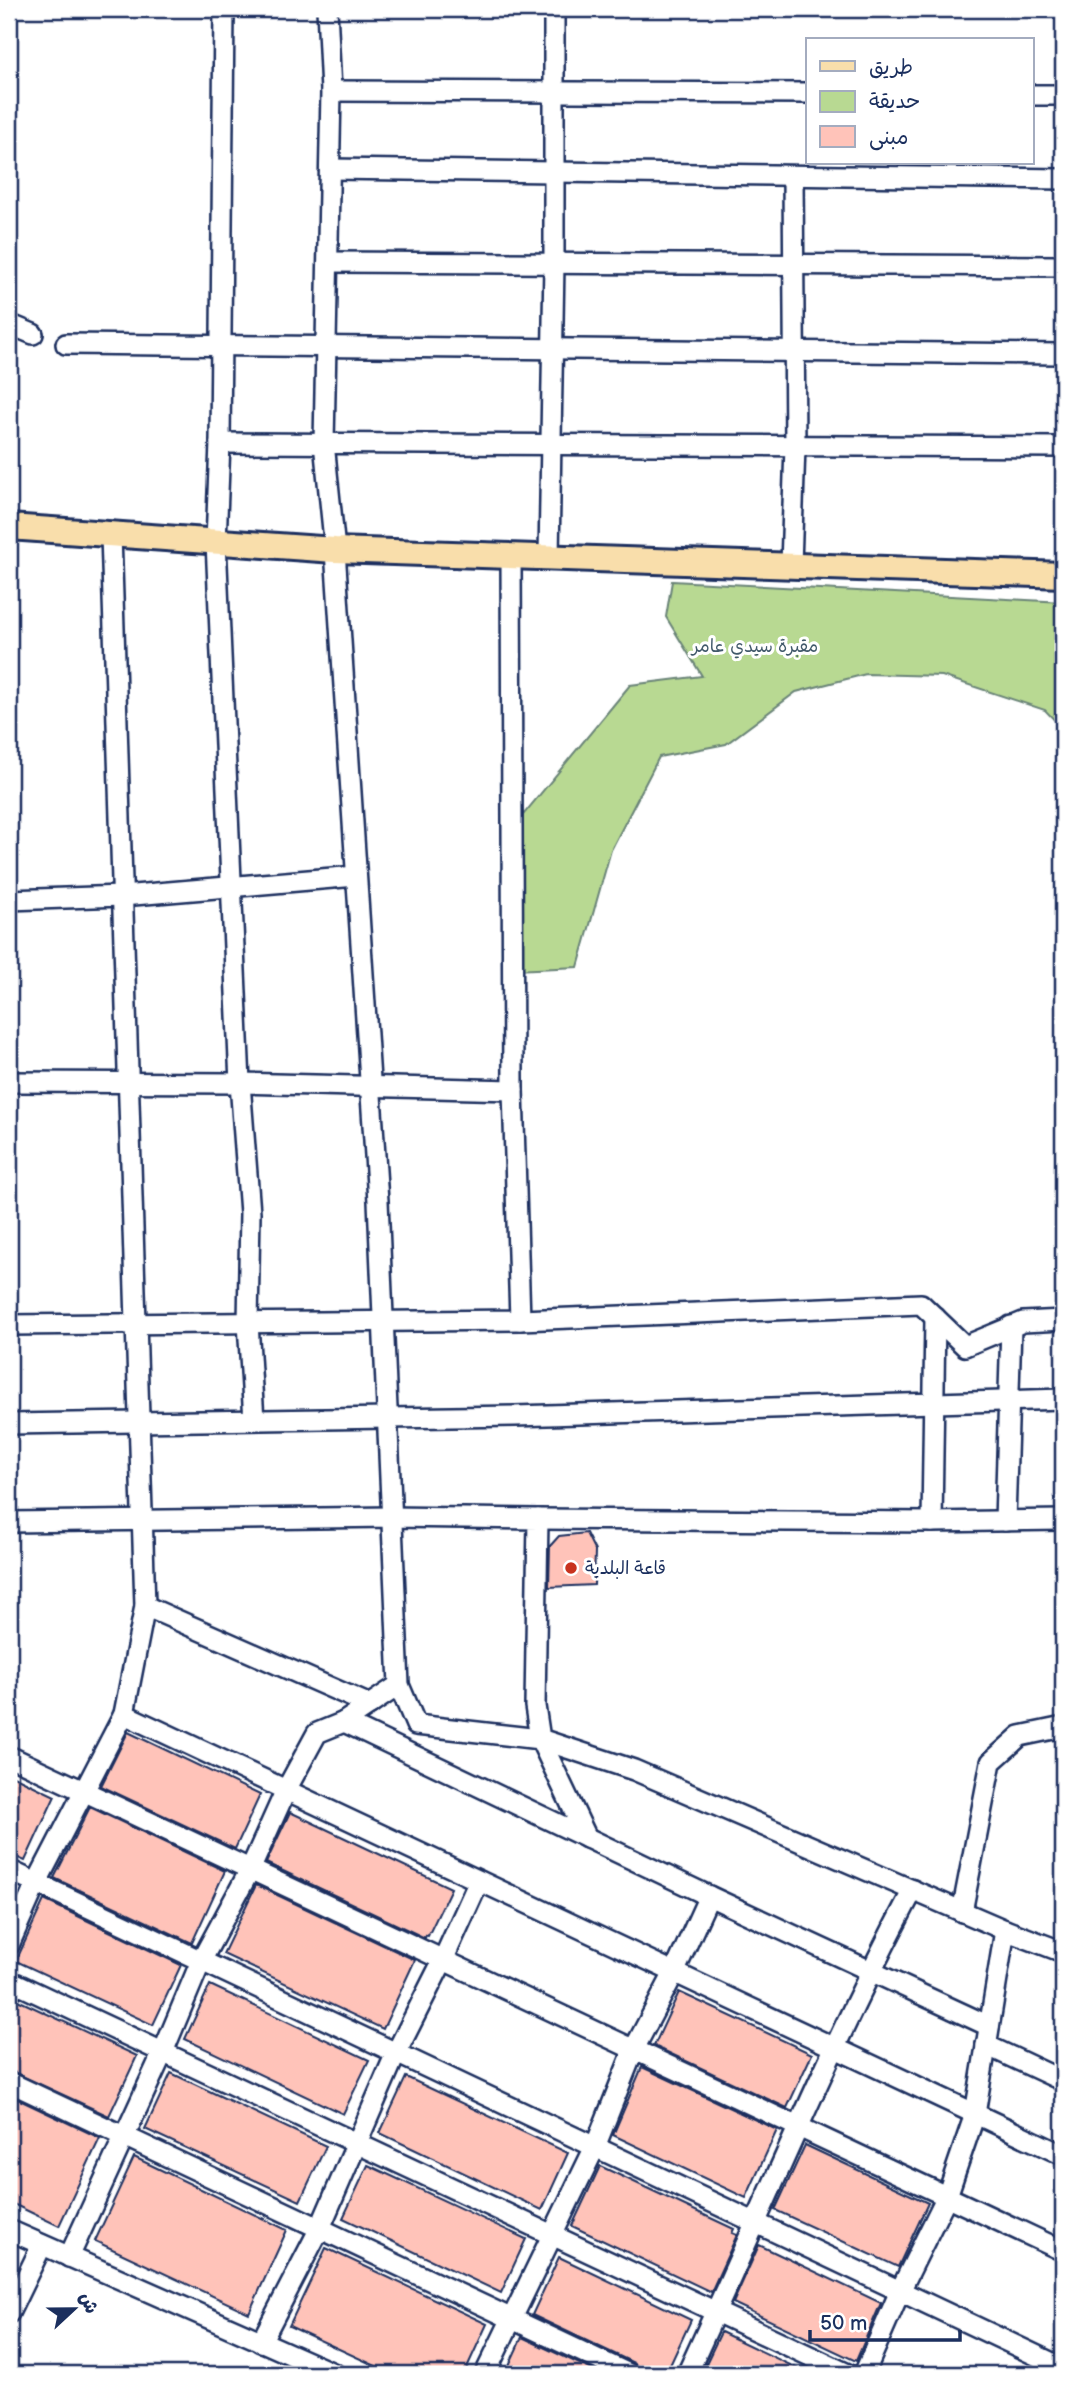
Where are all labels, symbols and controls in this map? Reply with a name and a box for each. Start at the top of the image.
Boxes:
legend [806,38,1034,164]
text: طريق [869,55,913,80]
text: حديقة [869,89,920,114]
text: مبنى [869,125,908,151]
park label: مقبرة سيدي عامر [690,636,818,659]
place label: قاعة البلدية [585,1558,666,1579]
marker: قاعة البلدية [563,1560,579,1576]
north arrow [38,2274,108,2344]
text: ش [74,2289,103,2317]
scale bar [810,2299,960,2343]
text: 50 m [820,2311,867,2336]

